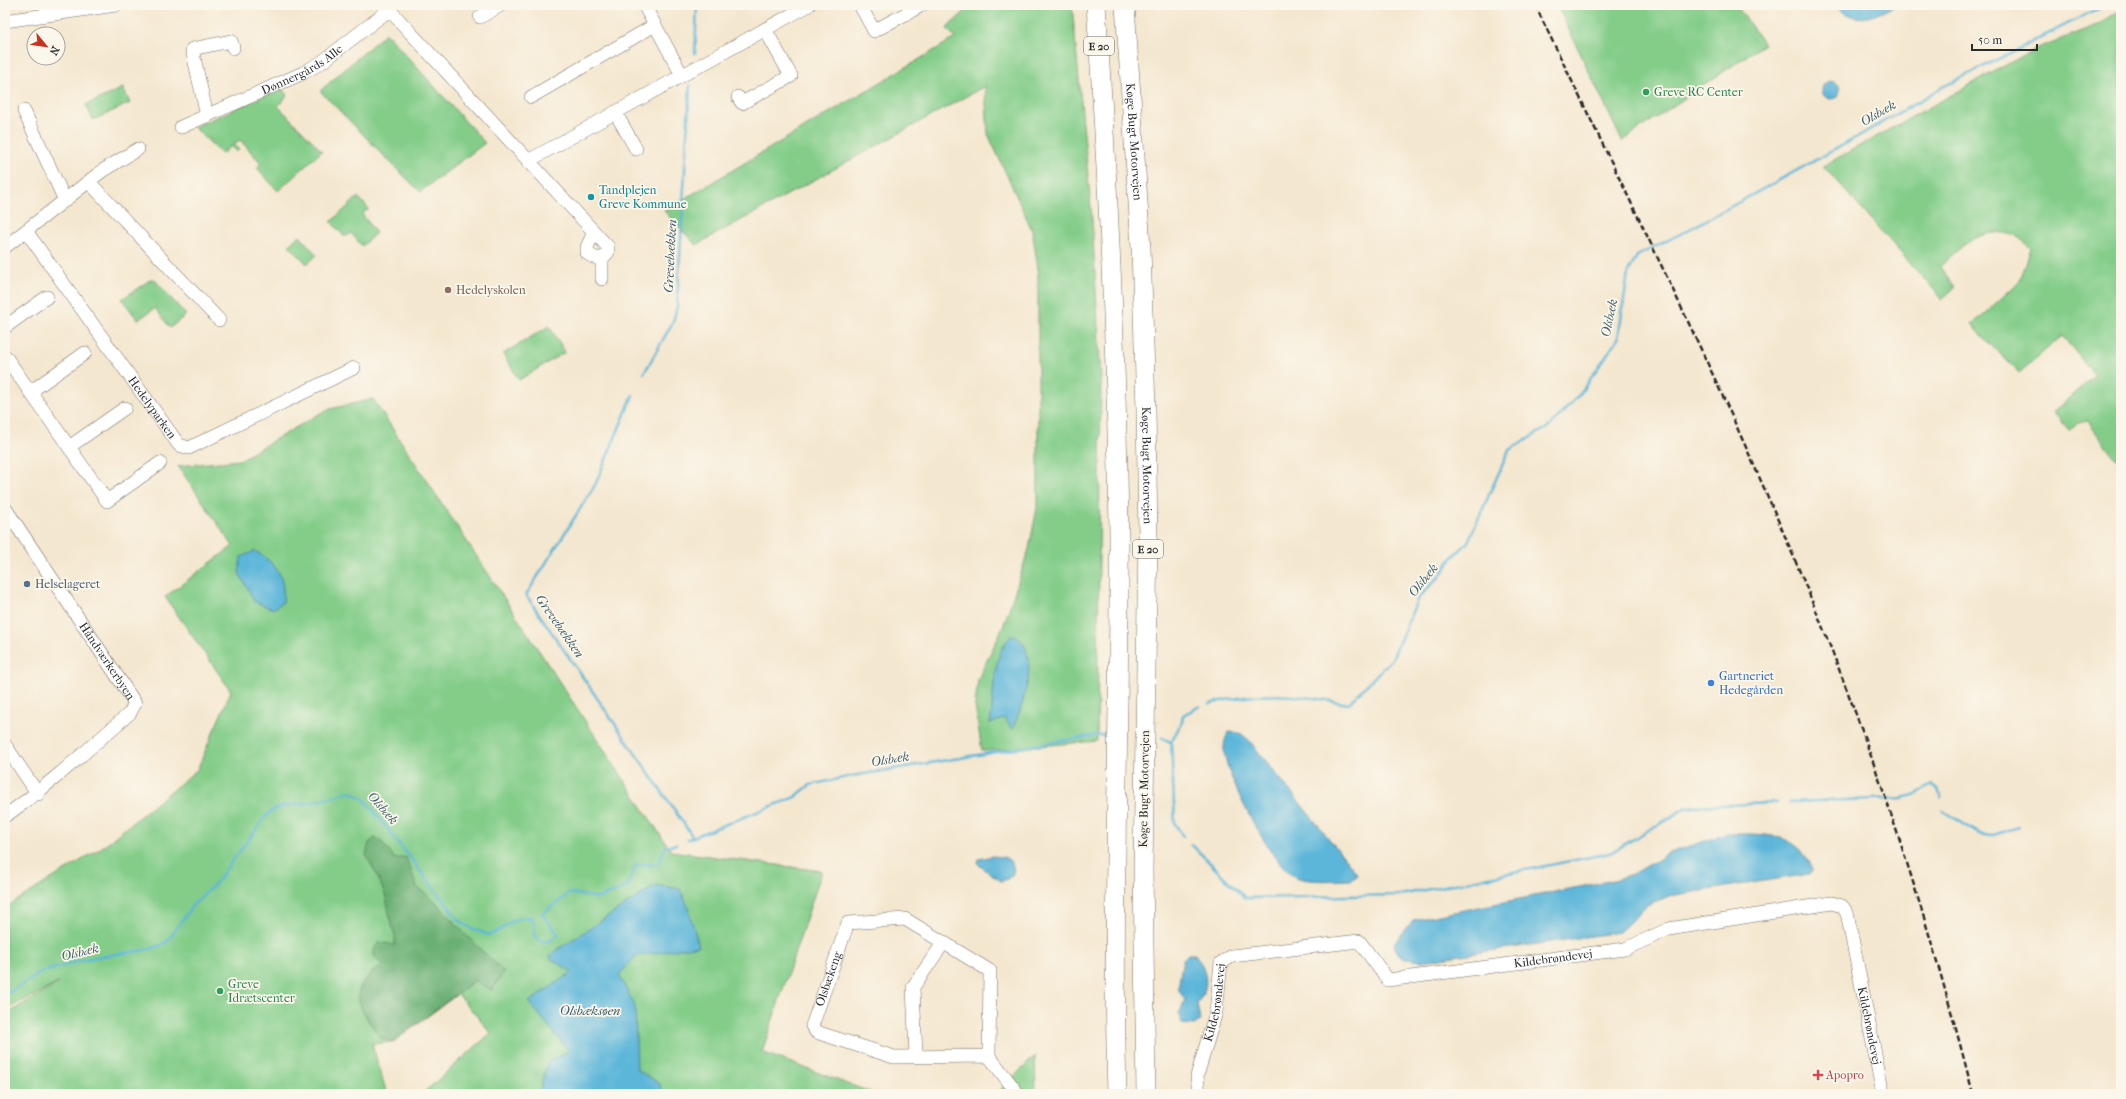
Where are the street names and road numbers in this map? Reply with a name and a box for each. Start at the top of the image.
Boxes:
road number: E 20 [1084,37,1114,55]
street label: Dønnergårds Alle [259,42,345,98]
street label: Køge Bugt Motorvejen [1123,83,1145,201]
street label: Hedelyparken [125,374,179,441]
street label: Køge Bugt Motorvejen [1139,407,1155,524]
road number: E 20 [1133,540,1163,558]
street label: Håndværkerbyen [76,620,138,702]
street label: Køge Bugt Motorvejen [1136,730,1152,848]
street label: Kildebrøndevej [1513,946,1593,971]
street label: Olsbækeng [812,949,845,1008]
street label: Kildebrøndevej [1201,963,1228,1043]
street label: Kildebrøndevej [1855,985,1884,1066]

